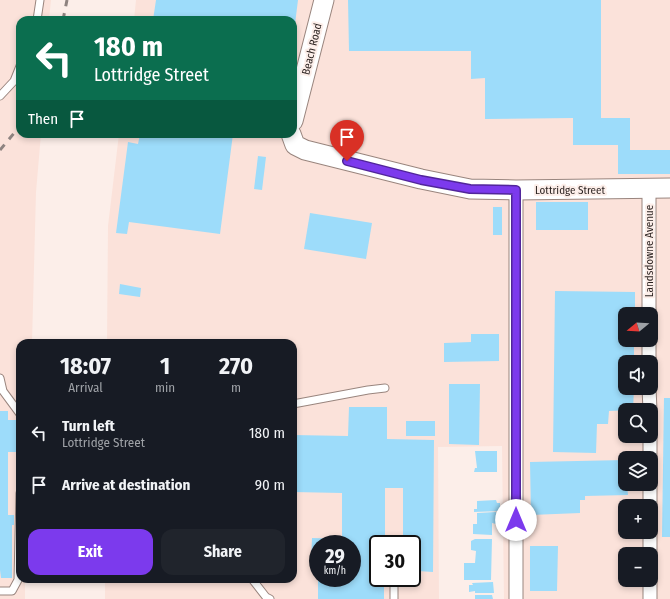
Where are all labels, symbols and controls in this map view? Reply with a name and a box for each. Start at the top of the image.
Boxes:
street label: Beach Road [299,22,325,76]
text: 180 m [94,30,163,63]
icon: left [28,32,80,84]
text: Lottridge Street [94,64,209,86]
icon: arrive [66,108,88,130]
text: Then [28,110,58,128]
pin [330,120,364,161]
icon: arrive [336,126,358,148]
street label: Lottridge Street [535,184,605,197]
street label: Landsdowne Avenue [643,205,656,297]
north arrow [618,307,658,347]
map controls [618,307,658,587]
text: 18:07 [60,352,111,380]
text: 1 [160,352,170,380]
text: 270 [219,352,253,380]
button: sound [618,355,658,395]
text: Arrival [68,380,103,395]
text: min [155,380,175,395]
text: m [231,380,241,395]
button: search [618,403,658,443]
text: Turn left [62,417,115,435]
icon: left [28,422,50,444]
text: 180 m [249,424,285,442]
text: Lottridge Street [62,435,145,450]
button: layers [618,451,658,491]
icon: arrive [28,474,50,496]
text: Arrive at destination [62,476,190,494]
text: 90 m [255,476,285,494]
position arrow [495,499,537,541]
button: + [618,499,658,539]
button: Exit [28,529,153,575]
button: Share [161,529,285,575]
speed limit sign: 30 [369,535,421,587]
text: 29 [325,544,345,568]
button: − [618,547,658,587]
text: km/h [324,565,346,577]

